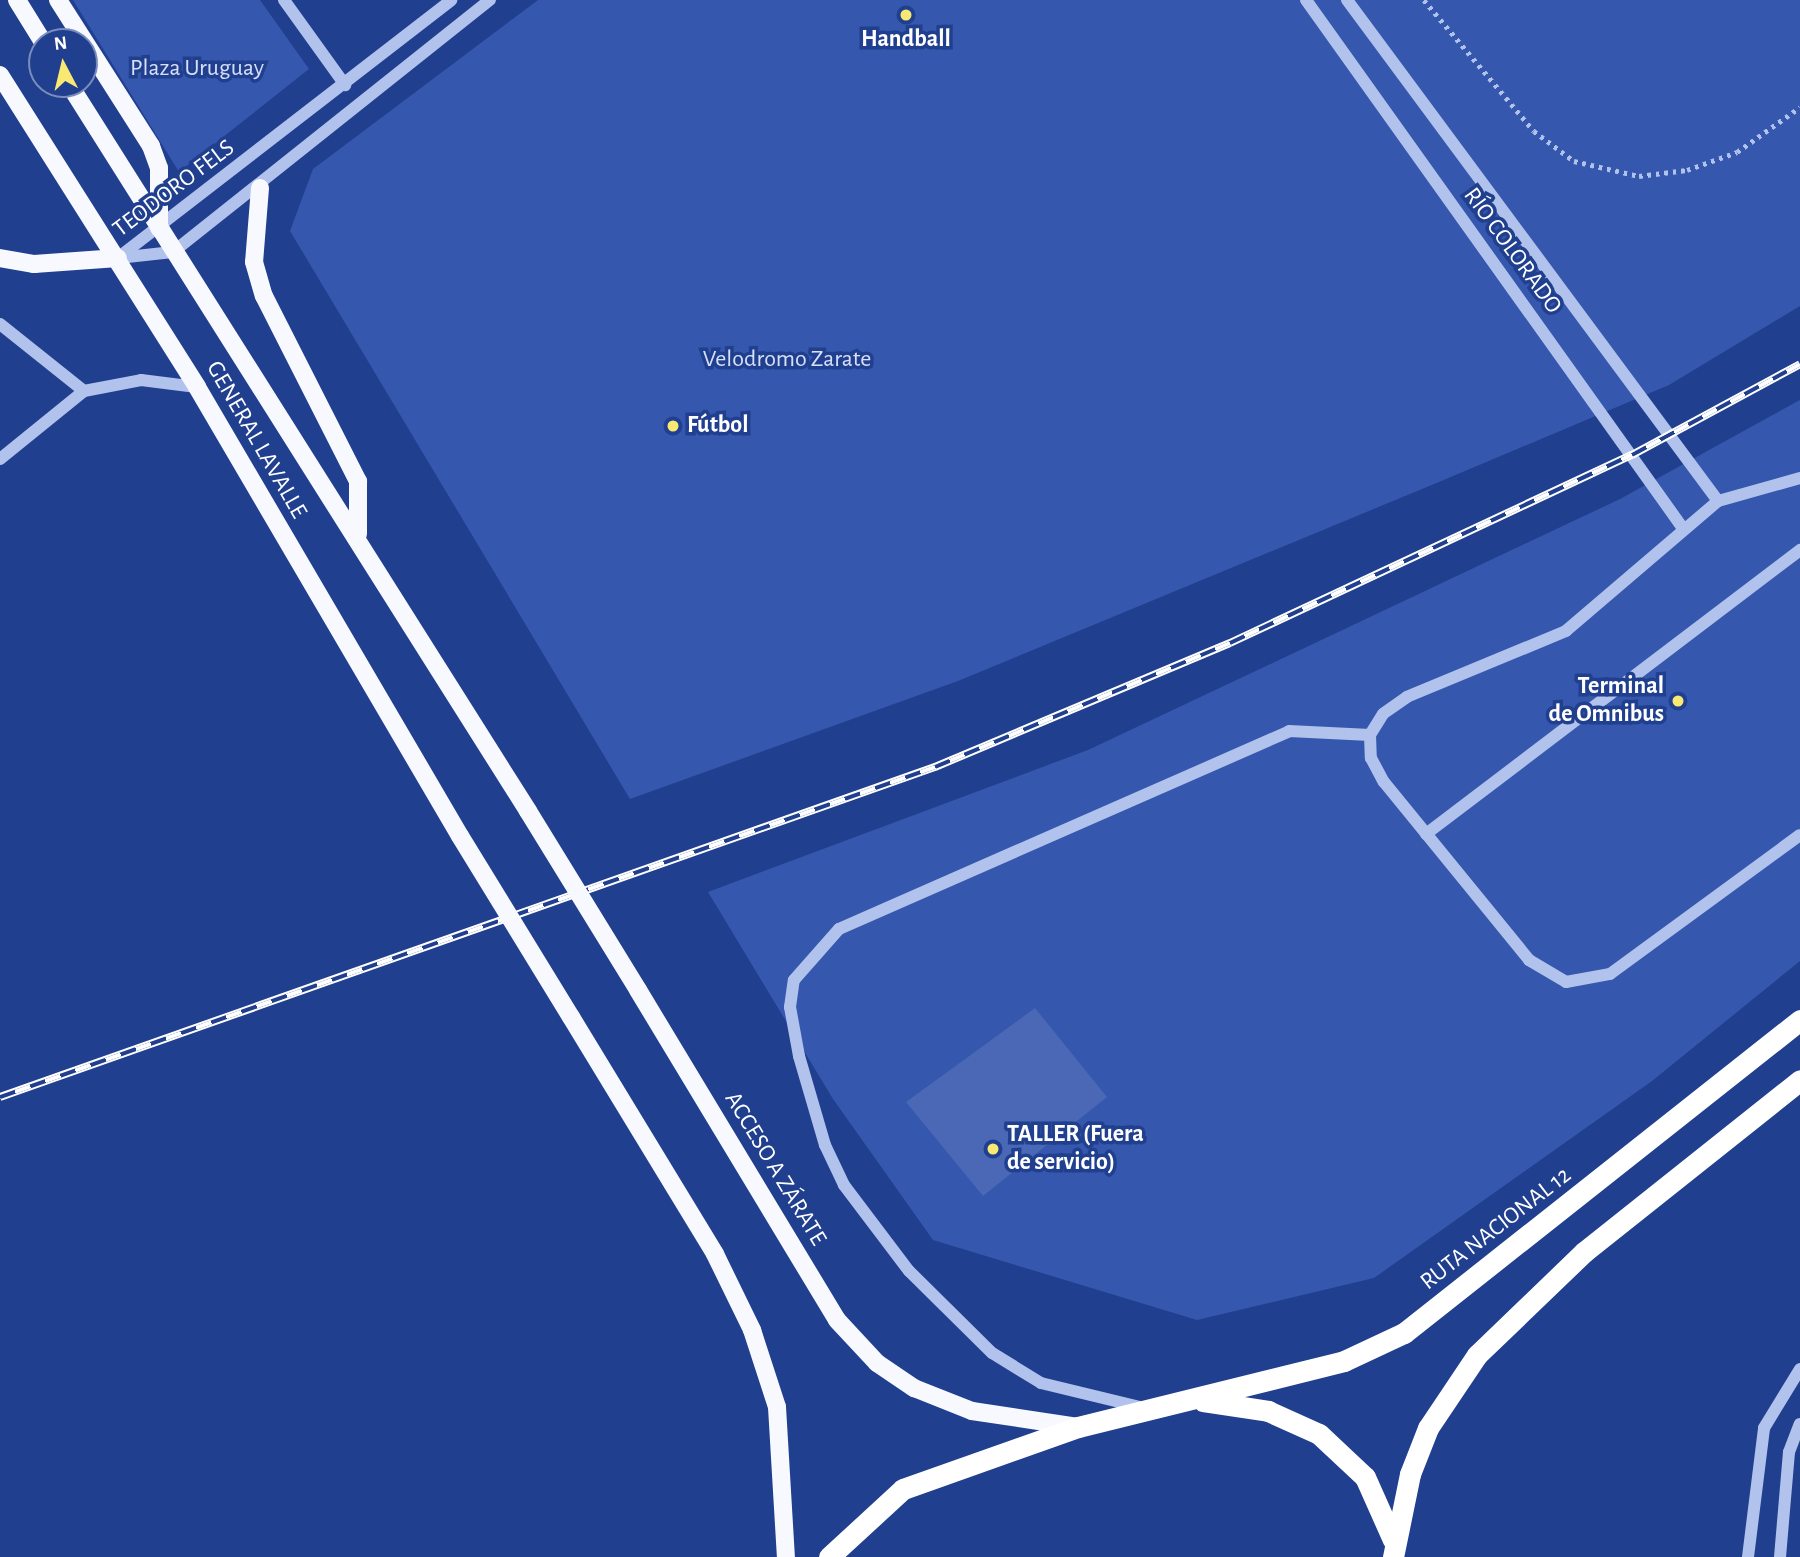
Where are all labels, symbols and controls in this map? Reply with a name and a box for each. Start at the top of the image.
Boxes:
marker: Handball [898,7,914,23]
place label: Handball [861,26,951,54]
north arrow [28,28,98,98]
text: N [53,33,68,54]
park label: Plaza Uruguay [130,55,264,83]
street label: TEODORO FELS [108,134,240,244]
street label: RÍO COLORADO [1457,182,1567,320]
park label: Velodromo Zarate [703,346,871,374]
street label: GENERAL LAVALLE [199,356,313,524]
place label: Fútbol [687,412,748,440]
marker: Fútbol [665,418,681,434]
place label: Terminal de Omnibus [1549,673,1664,729]
marker: Terminal de Omnibus [1670,693,1686,709]
street label: ACCESO A ZÁRATE [718,1087,832,1251]
place label: TALLER (Fuera de servicio) [1007,1121,1144,1177]
marker: TALLER (Fuera de servicio) [985,1141,1001,1157]
street label: RUTA NACIONAL 12 [1415,1161,1577,1297]

